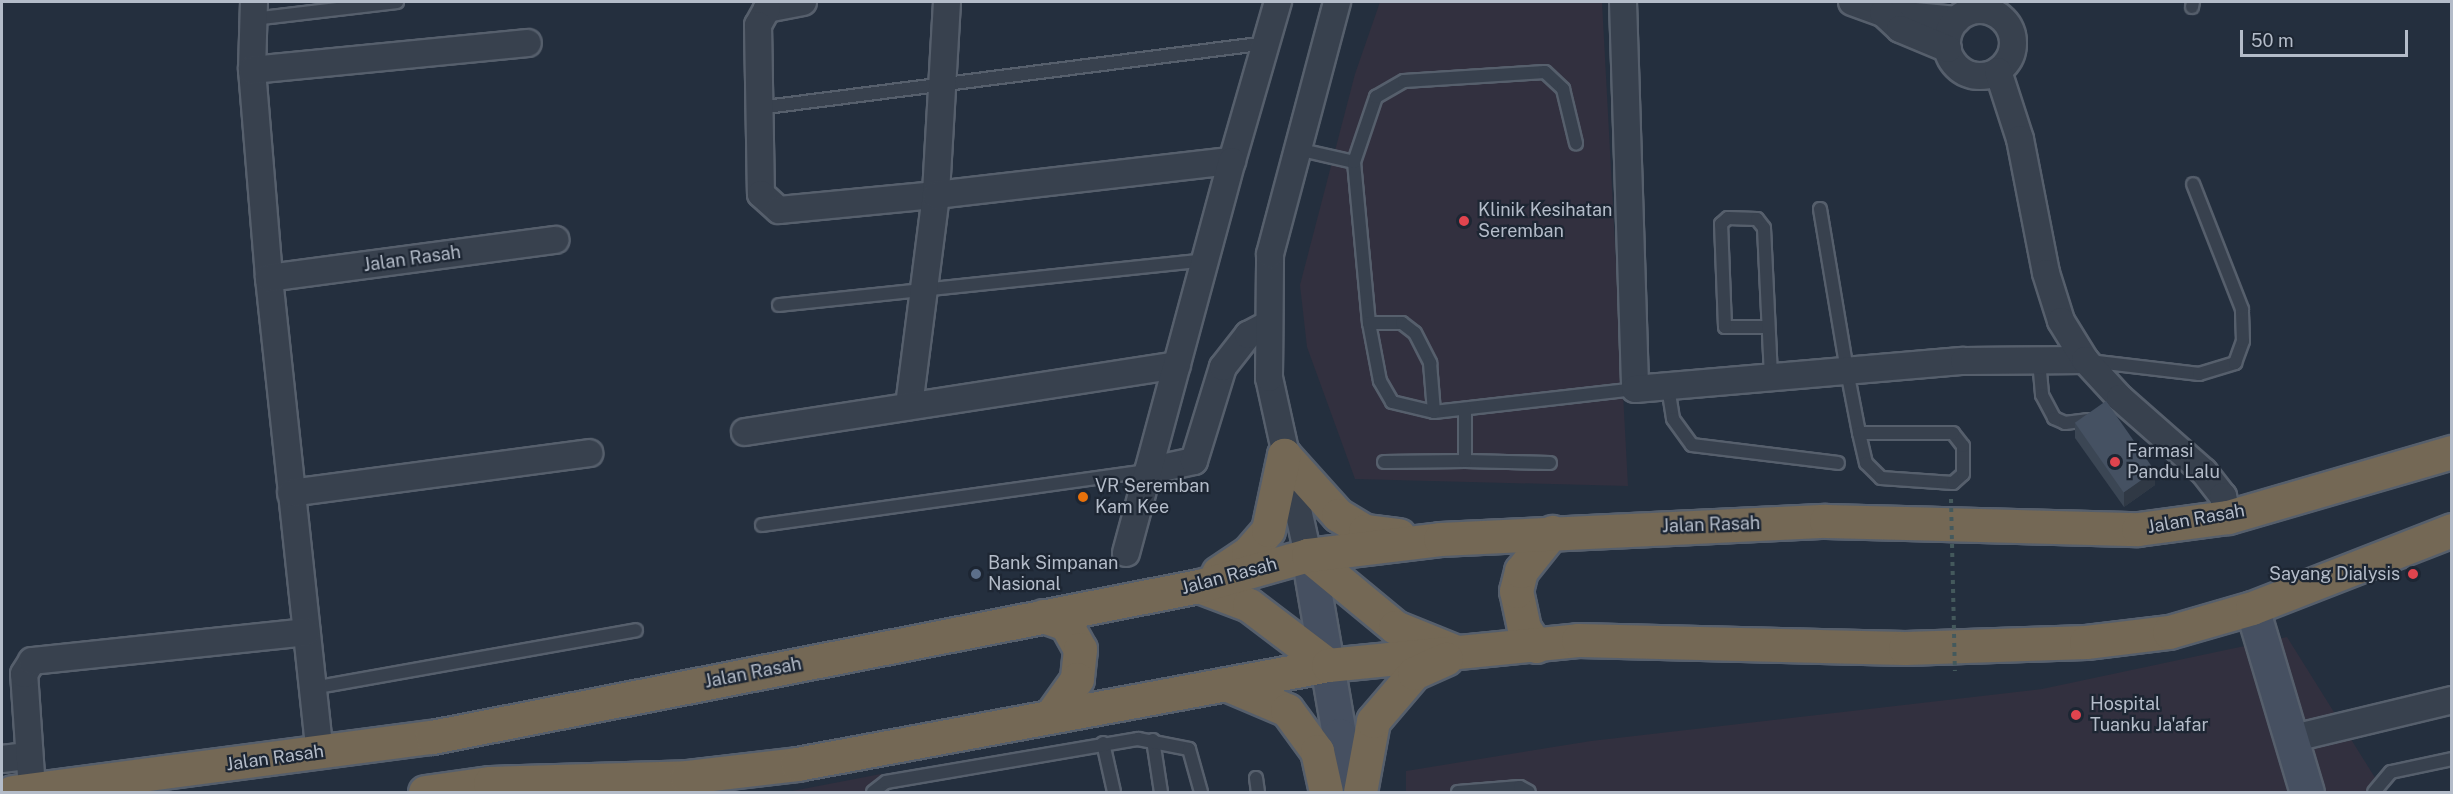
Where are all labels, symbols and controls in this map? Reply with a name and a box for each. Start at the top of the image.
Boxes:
scale bar [2243,18,2411,56]
text: 50 m [2251,30,2294,51]
place label: Klinik Kesihatan Seremban [1478,200,1612,242]
marker: Klinik Kesihatan Seremban [1455,212,1473,230]
street label: Jalan Rasah [362,241,462,277]
place label: Farmasi Pandu Lalu [2127,441,2220,484]
marker: Farmasi Pandu Lalu [2108,455,2122,469]
place label: VR Seremban Kam Kee [1095,476,1210,518]
marker: VR Seremban Kam Kee [1076,490,1090,504]
street label: Jalan Rasah [2146,500,2246,538]
street label: Jalan Rasah [1661,512,1761,538]
place label: Bank Simpanan Nasional [988,553,1118,596]
street label: Jalan Rasah [1179,553,1279,599]
place label: Sayang Dialysis [2269,563,2400,585]
marker: Sayang Dialysis [2404,565,2422,583]
marker: Bank Simpanan Nasional [969,567,983,581]
street label: Jalan Rasah [703,653,803,693]
place label: Hospital Tuanku Ja'afar [2090,694,2208,736]
marker: Hospital Tuanku Ja'afar [2067,706,2085,724]
street label: Jalan Rasah [225,740,325,776]

